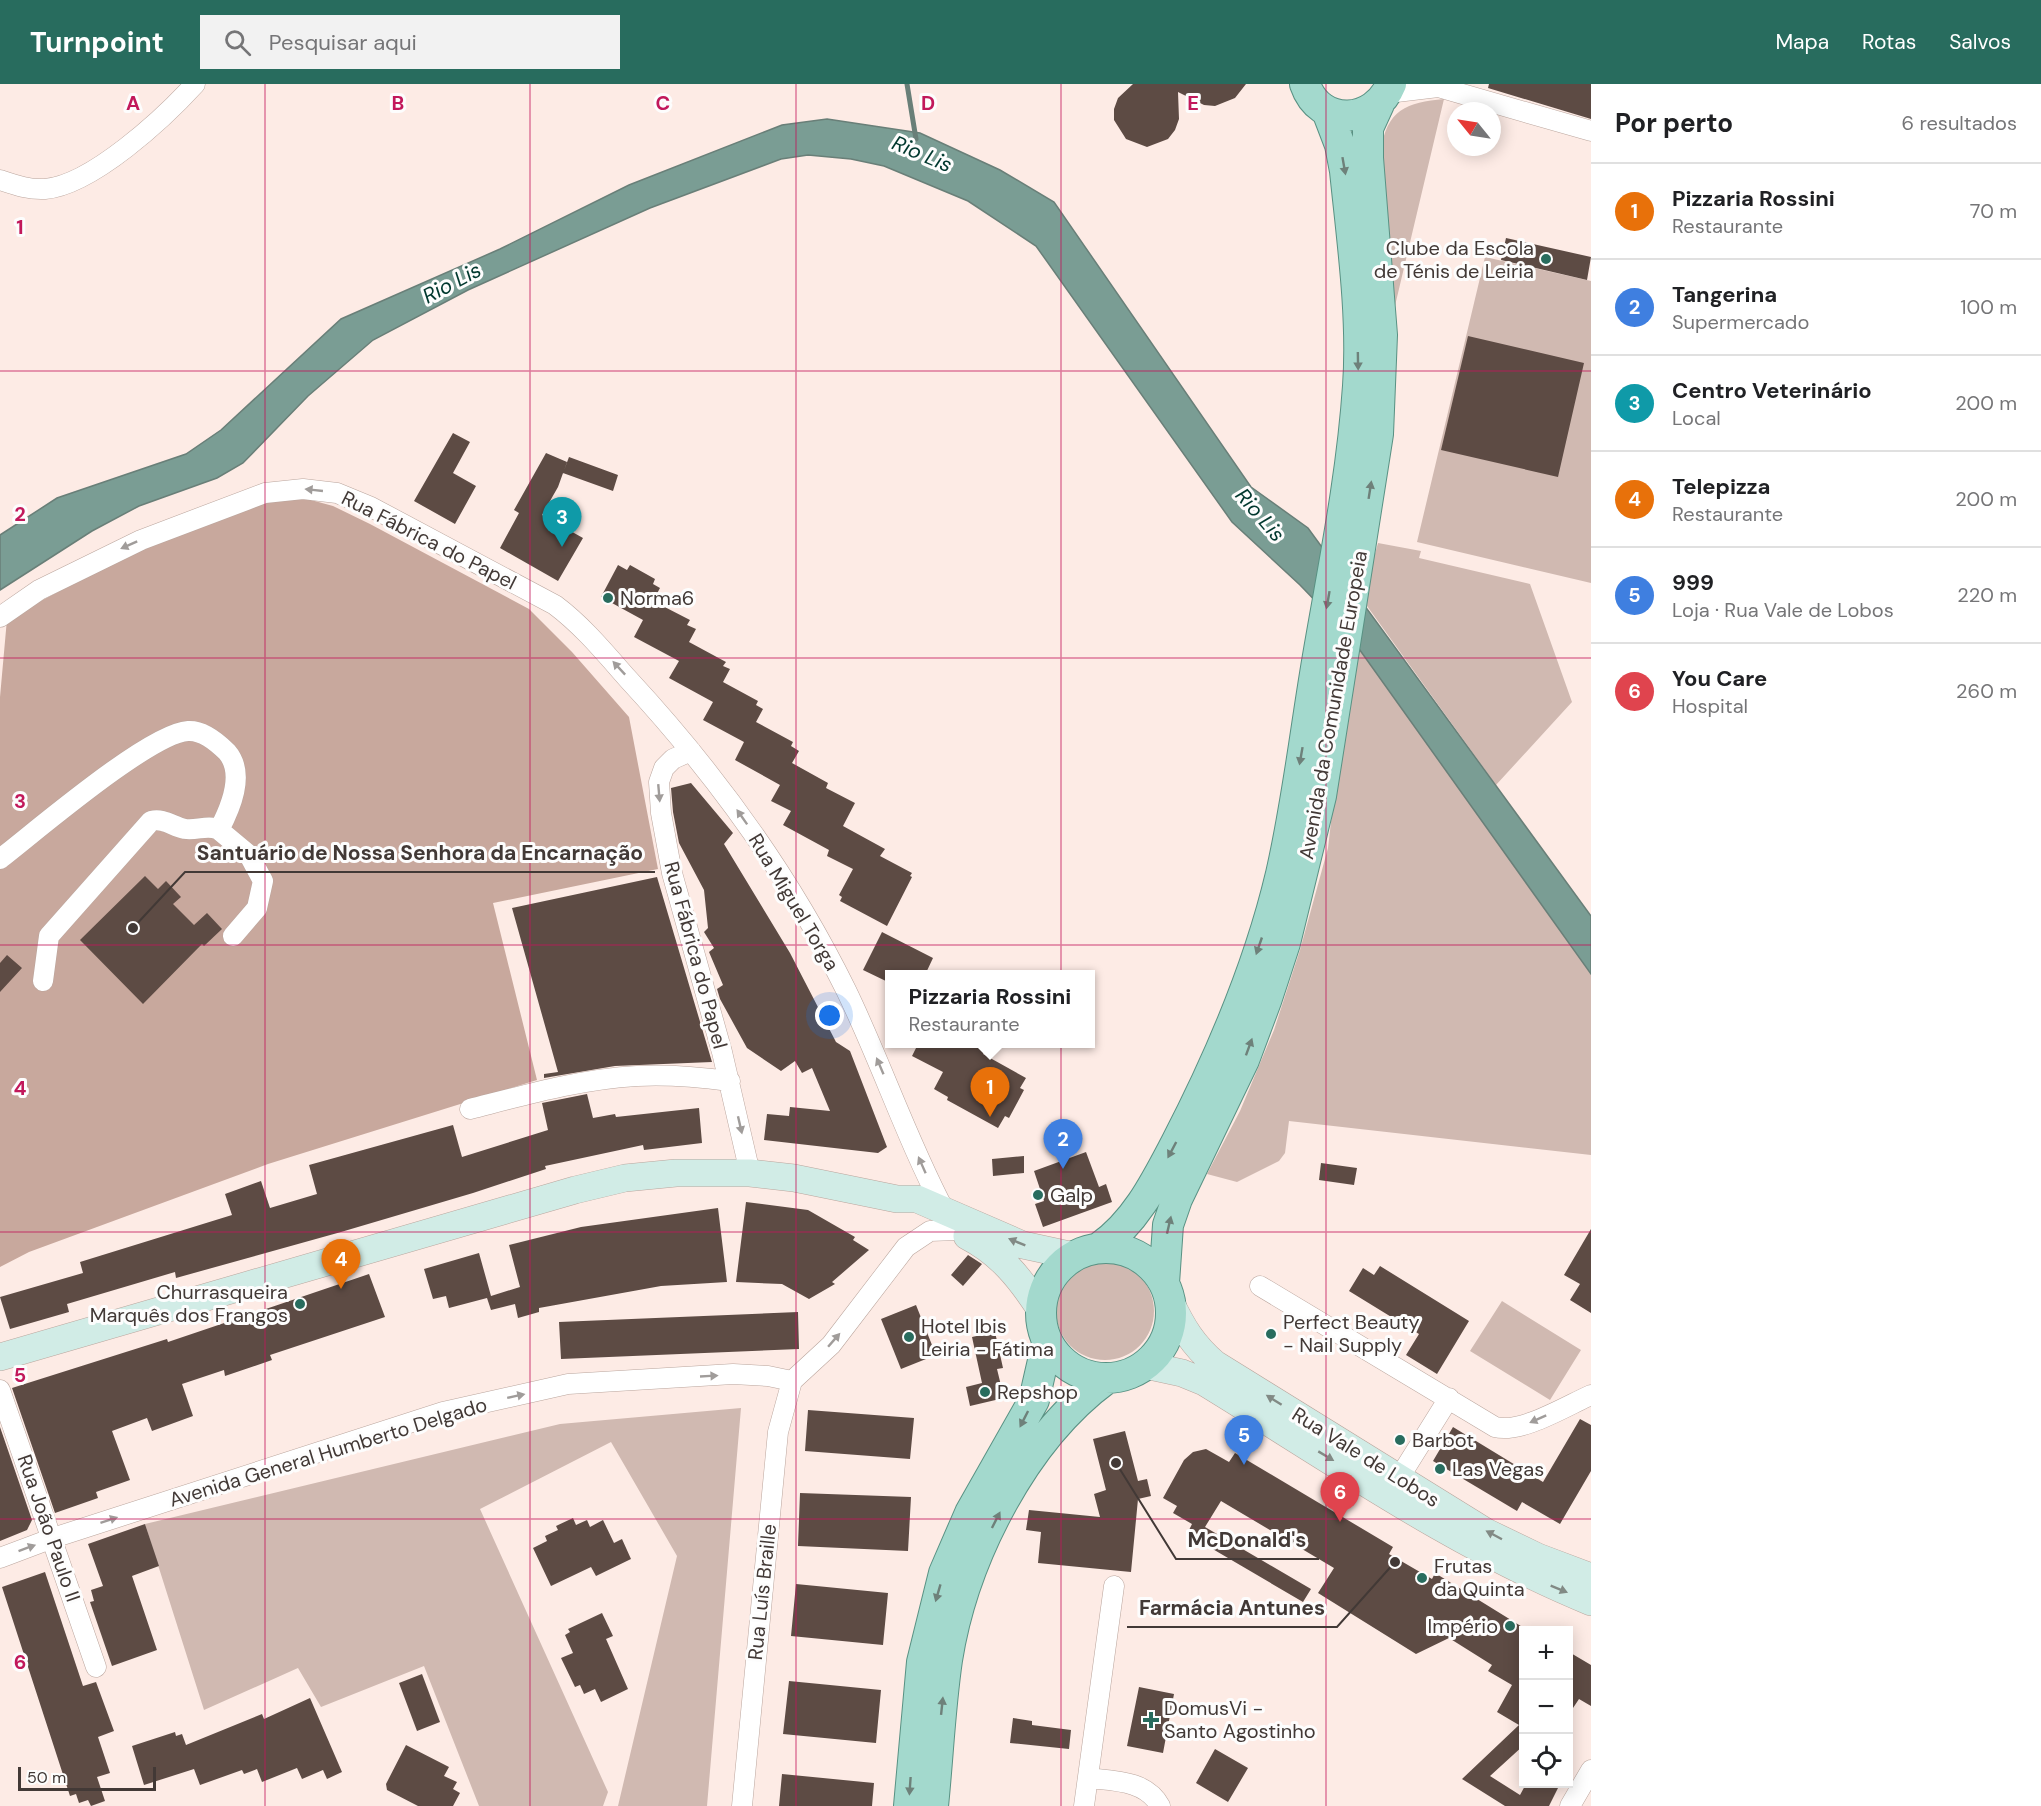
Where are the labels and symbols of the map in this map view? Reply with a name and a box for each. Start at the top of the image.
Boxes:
text: A [126,90,140,116]
text: B [392,90,404,116]
text: C [656,90,670,116]
text: D [921,90,935,116]
text: E [1187,90,1199,116]
north arrow [1447,102,1501,156]
water label: Rio Lis [888,129,956,179]
one-way arrow [1340,157,1349,176]
text: 1 [16,214,24,240]
place label: Clube da Escola de Ténis de Leiria [1374,235,1534,284]
marker: Clube da Escola de Ténis de Leiria [1539,252,1553,266]
water label: Rio Lis [418,256,486,310]
one-way arrow [1353,351,1363,370]
one-way arrow [1366,481,1375,500]
water label: Rio Lis [1229,482,1291,548]
one-way arrow [305,485,324,495]
street label: Rua Fábrica do Papel [337,485,521,595]
pin: 3 [542,498,582,547]
text: 2 [14,501,26,527]
one-way arrow [120,540,138,550]
street label: Avenida da Comunidade Europeia [1293,549,1373,861]
place label: Norma6 [620,585,694,611]
marker: Norma6 [601,591,615,605]
one-way arrow [1323,591,1332,610]
one-way arrow [612,661,626,676]
one-way arrow [1296,747,1305,766]
one-way arrow [655,783,664,802]
text: 3 [14,788,26,814]
one-way arrow [737,809,748,825]
street label: Rua Miguel Torga [743,829,845,975]
callout: Santuário de Nossa Senhora da Encarnação [185,833,655,872]
text: Santuário de Nossa Senhora da Encarnação [197,839,643,867]
street label: Rua Fábrica do Papel [658,858,734,1052]
one-way arrow [1253,937,1263,955]
your location [815,1001,844,1030]
one-way arrow [1245,1038,1254,1056]
one-way arrow [875,1057,885,1075]
pin: 1 [970,1068,1010,1117]
text: 4 [14,1075,27,1101]
one-way arrow [735,1115,745,1134]
pin: 2 [1044,1120,1082,1169]
one-way arrow [1167,1141,1177,1158]
one-way arrow [917,1156,927,1174]
place label: Galp [1050,1182,1093,1208]
marker: Galp [1031,1188,1045,1202]
one-way arrow [1165,1216,1175,1234]
one-way arrow [1008,1237,1026,1246]
pin: 4 [322,1240,360,1289]
place label: Churrasqueira Marquês dos Frangos [90,1279,288,1328]
marker: Churrasqueira Marquês dos Frangos [293,1297,307,1311]
place label: Perfect Beauty - Nail Supply [1283,1309,1420,1358]
place label: Hotel Ibis Leiria - Fátima [921,1313,1054,1362]
marker: Perfect Beauty - Nail Supply [1264,1327,1278,1341]
marker: Hotel Ibis Leiria - Fátima [902,1330,916,1344]
one-way arrow [827,1333,840,1348]
text: 5 [14,1362,26,1388]
one-way arrow [700,1371,719,1380]
place label: Repshop [997,1379,1078,1405]
marker: Repshop [978,1385,992,1399]
street label: Avenida General Humberto Delgado [166,1391,490,1513]
one-way arrow [507,1391,526,1400]
one-way arrow [1266,1395,1282,1406]
street label: Rua Vale de Lobos [1287,1401,1445,1513]
one-way arrow [1020,1410,1030,1428]
one-way arrow [1528,1414,1546,1424]
pin: 5 [1224,1416,1264,1465]
place label: Barbot [1412,1427,1474,1453]
marker: Barbot [1393,1433,1407,1447]
street label: Rua João Paulo II [12,1451,86,1605]
one-way arrow [1318,1451,1334,1462]
place label: Las Vegas [1452,1456,1544,1482]
marker: Las Vegas [1433,1462,1447,1476]
pin: 6 [1320,1472,1360,1522]
one-way arrow [990,1511,1000,1529]
one-way arrow [100,1515,118,1524]
callout: McDonald's [1176,1520,1319,1559]
street label: Rua Luís Braille [742,1523,782,1661]
text: McDonald's [1188,1526,1306,1554]
one-way arrow [1485,1530,1502,1540]
one-way arrow [18,1543,36,1553]
place label: Frutas da Quinta [1434,1553,1525,1602]
marker: Frutas da Quinta [1415,1571,1429,1585]
one-way arrow [933,1584,942,1602]
one-way arrow [1551,1584,1569,1594]
callout: Farmácia Antunes [1127,1588,1337,1627]
text: Farmácia Antunes [1139,1594,1325,1622]
place label: Império [1428,1613,1498,1639]
marker: Império [1503,1619,1517,1633]
text: 6 [14,1649,26,1675]
place label: DomusVi - Santo Agostinho [1164,1695,1316,1744]
one-way arrow [937,1696,947,1715]
marker: DomusVi - Santo Agostinho [1142,1711,1160,1729]
scale bar [18,1764,156,1792]
one-way arrow [906,1776,915,1795]

